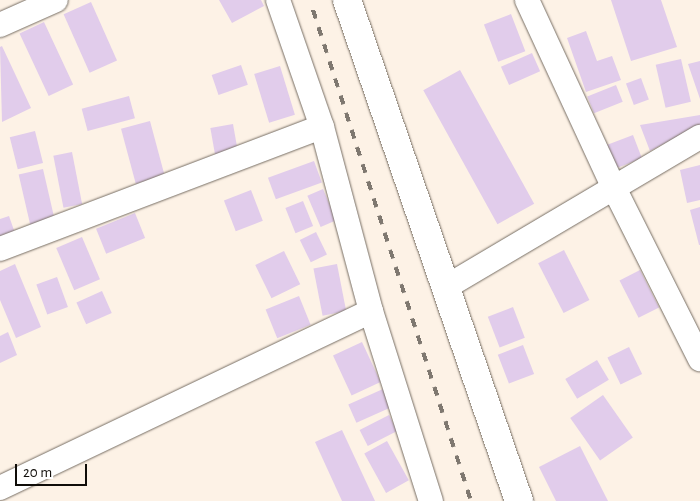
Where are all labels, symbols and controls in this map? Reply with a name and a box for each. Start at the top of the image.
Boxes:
scale bar [18,454,90,486]
text: 20 m [23,465,52,480]

